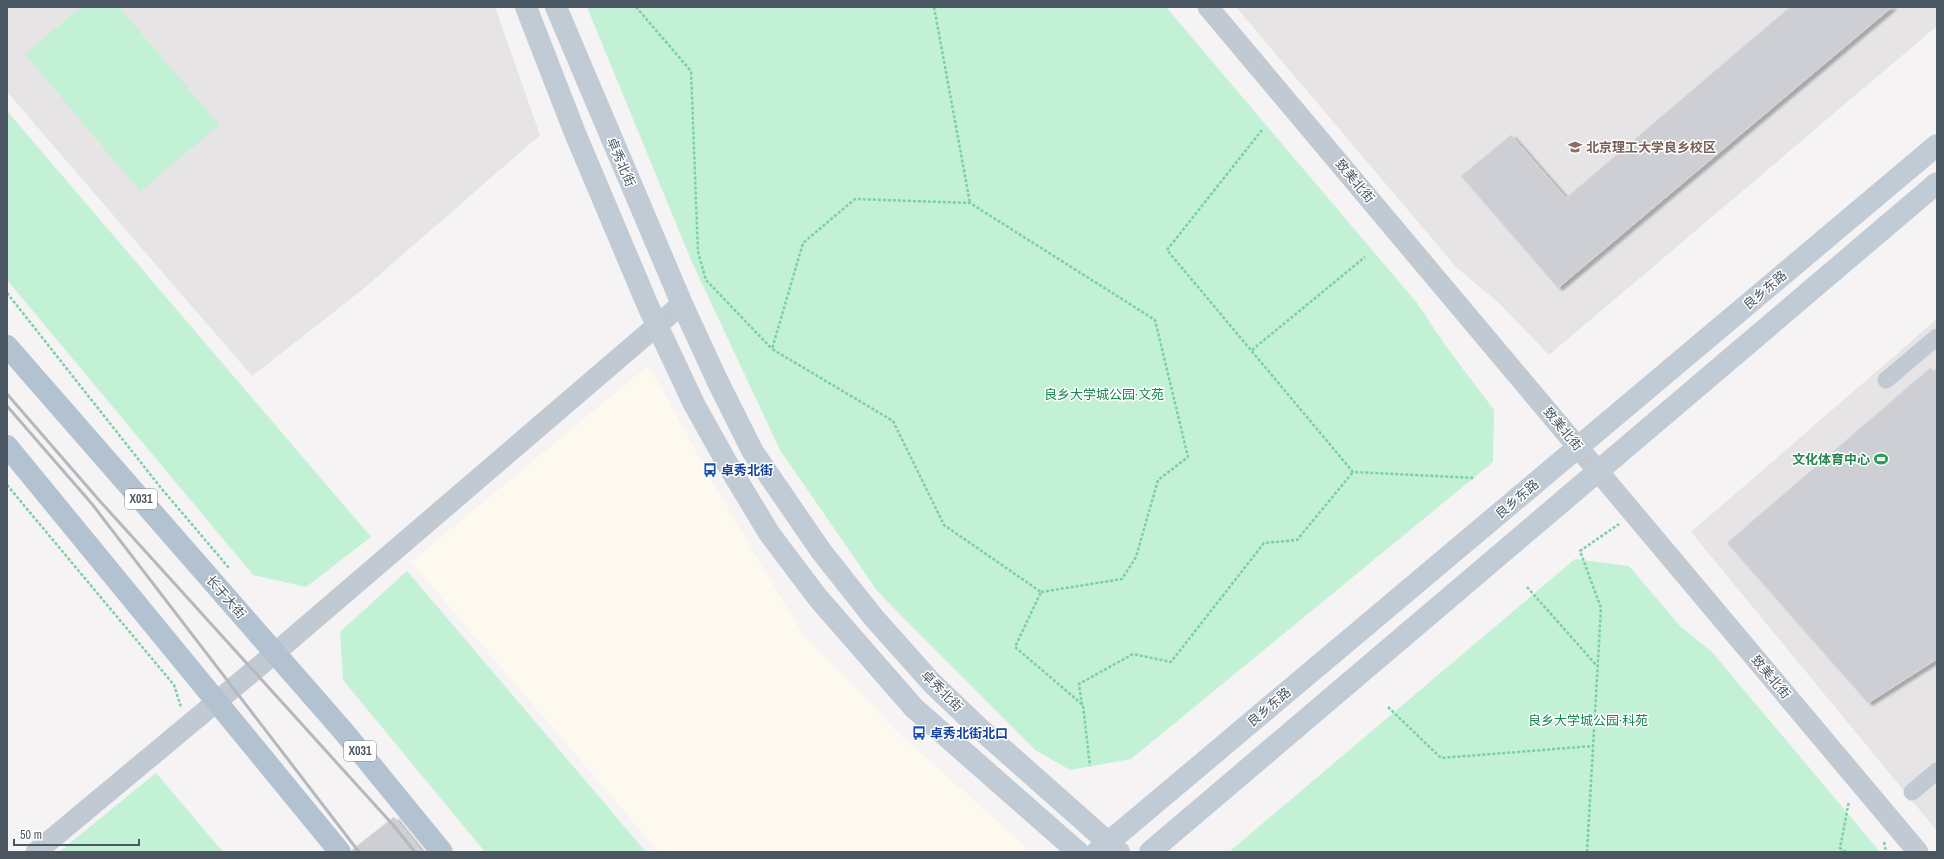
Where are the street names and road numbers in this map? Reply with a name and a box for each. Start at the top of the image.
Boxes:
street label: 卓秀北街 [603,135,639,189]
street label: 致美北街 [1332,156,1378,206]
street label: 良乡东路 [1740,267,1790,313]
street label: 致美北街 [1540,404,1586,454]
street label: 良乡东路 [1492,476,1542,522]
road number: X031 [125,489,157,509]
street label: 长于大街 [203,572,249,622]
street label: 致美北街 [1748,652,1794,702]
street label: 卓秀北街 [918,667,966,715]
street label: 良乡东路 [1244,684,1294,730]
road number: X031 [344,741,376,761]

